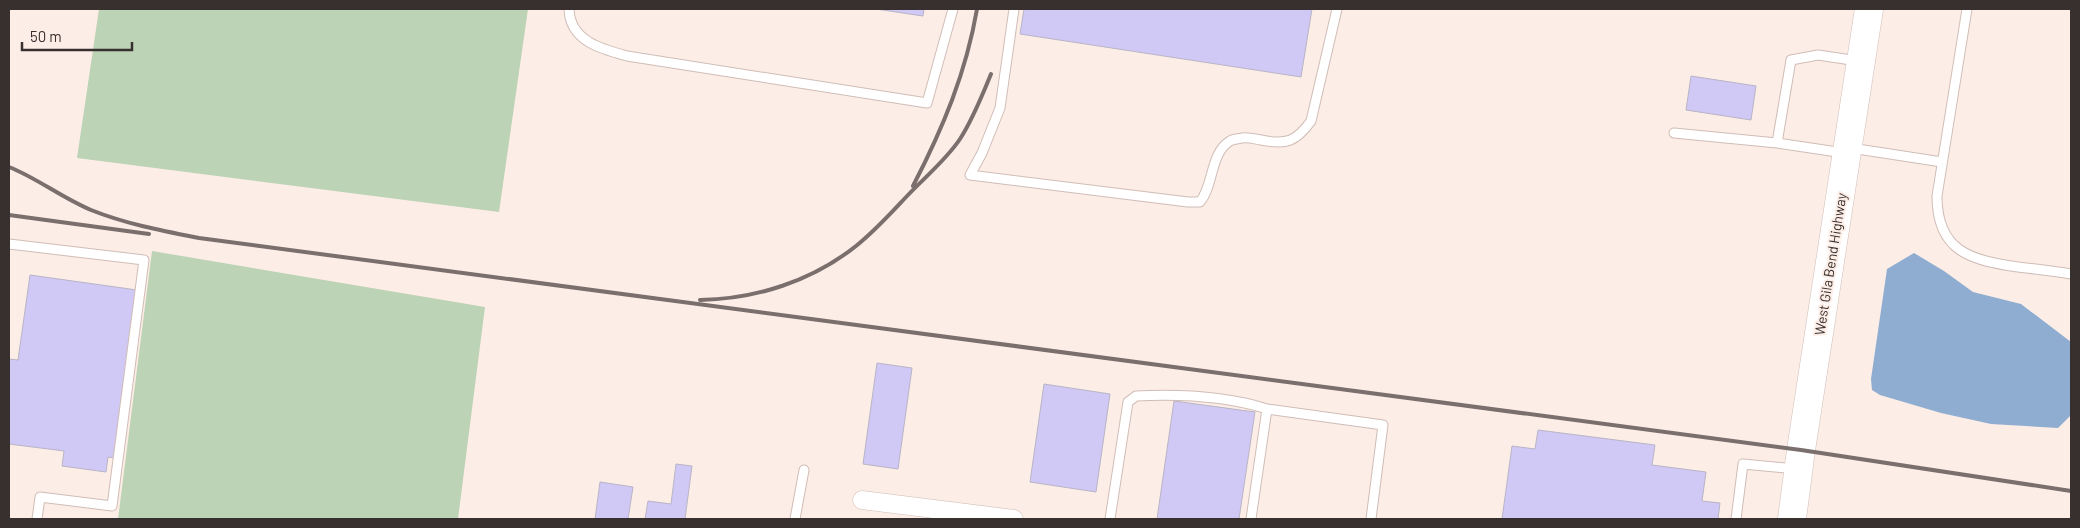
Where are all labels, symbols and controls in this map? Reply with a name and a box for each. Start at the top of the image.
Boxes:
scale bar [22,20,132,52]
text: 50 m [30,27,62,45]
street label: West Gila Bend Highway [1810,191,1850,337]

